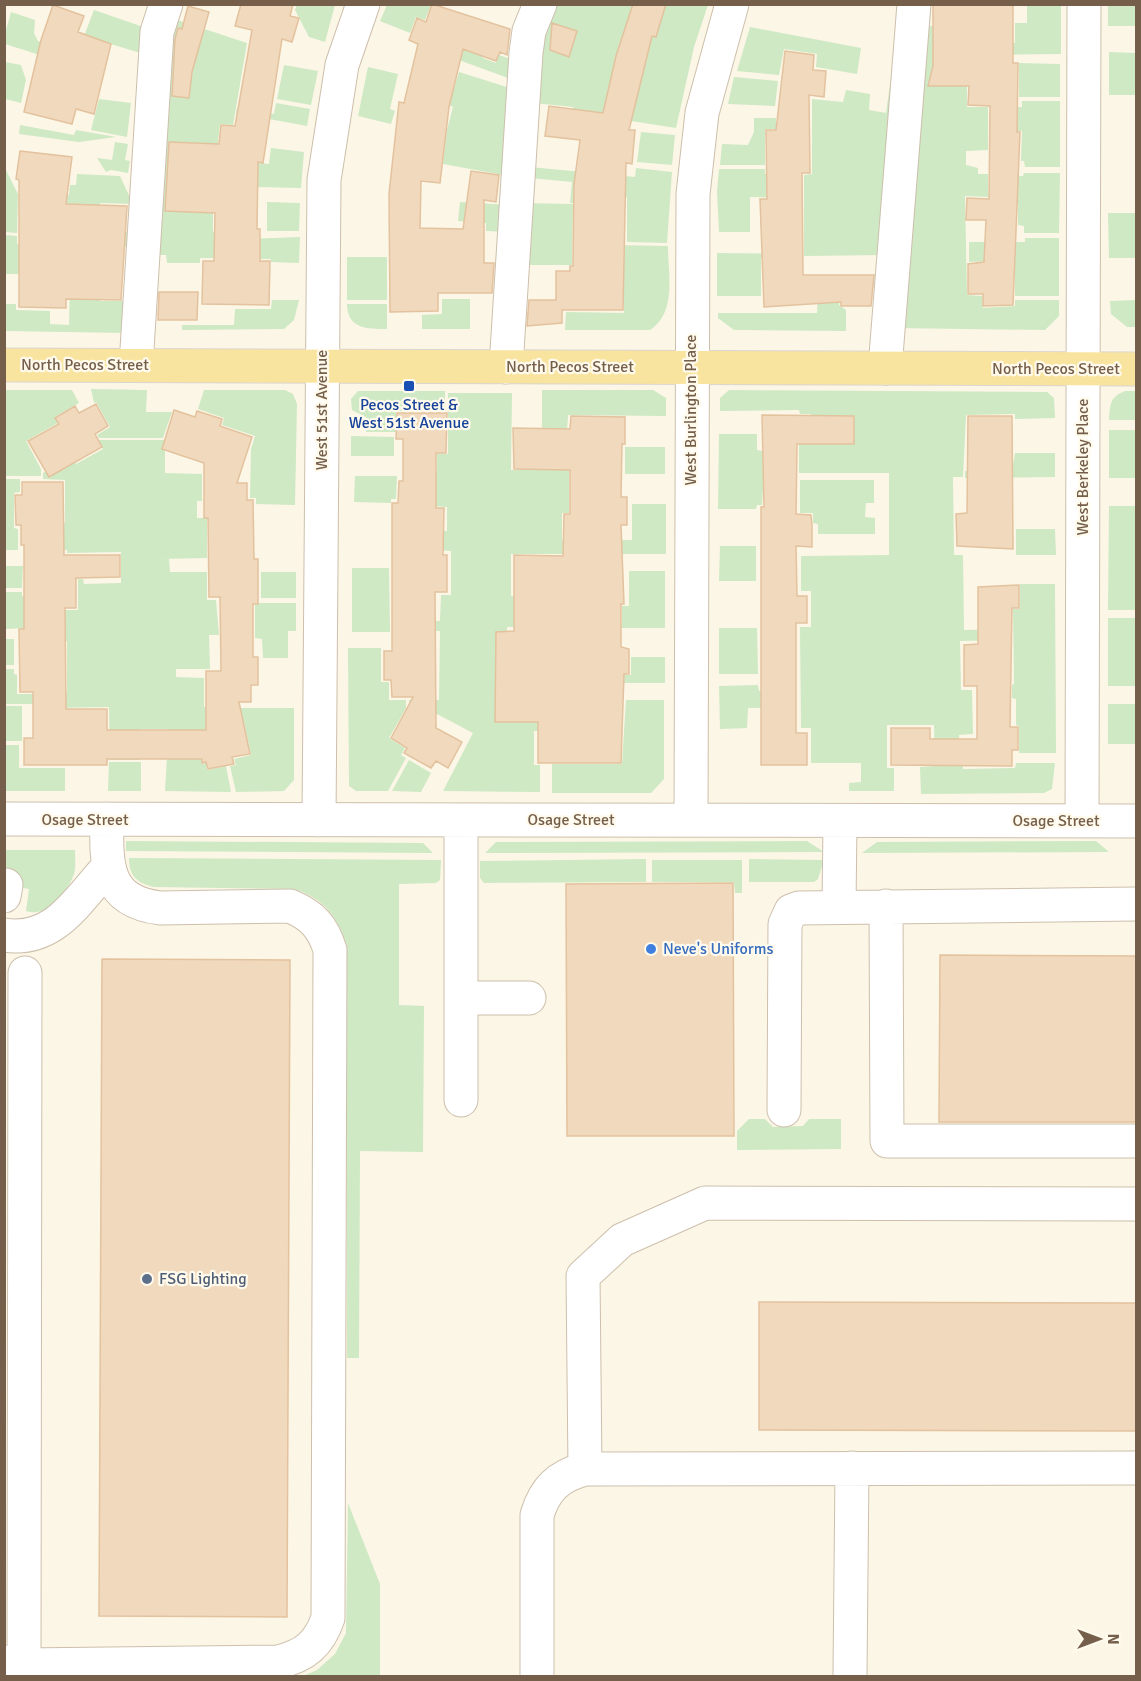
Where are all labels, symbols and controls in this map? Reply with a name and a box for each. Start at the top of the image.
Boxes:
street label: West Burlington Place [681,335,701,485]
street label: West 51st Avenue [312,350,332,470]
street label: North Pecos Street [21,355,149,375]
street label: North Pecos Street [506,357,634,377]
street label: North Pecos Street [992,359,1120,379]
marker: Pecos Street & West 51st Avenue [402,379,416,393]
place label: Pecos Street & West 51st Avenue [349,395,469,433]
street label: West Berkeley Place [1073,398,1093,536]
street label: Osage Street [41,810,129,830]
street label: Osage Street [527,810,615,830]
street label: Osage Street [1012,811,1100,831]
place label: Neve's Uniforms [663,939,773,959]
marker: Neve's Uniforms [644,942,658,956]
place label: FSG Lighting [159,1269,247,1289]
marker: FSG Lighting [140,1272,154,1286]
north arrow [1069,1609,1129,1669]
text: N [1103,1633,1123,1645]

